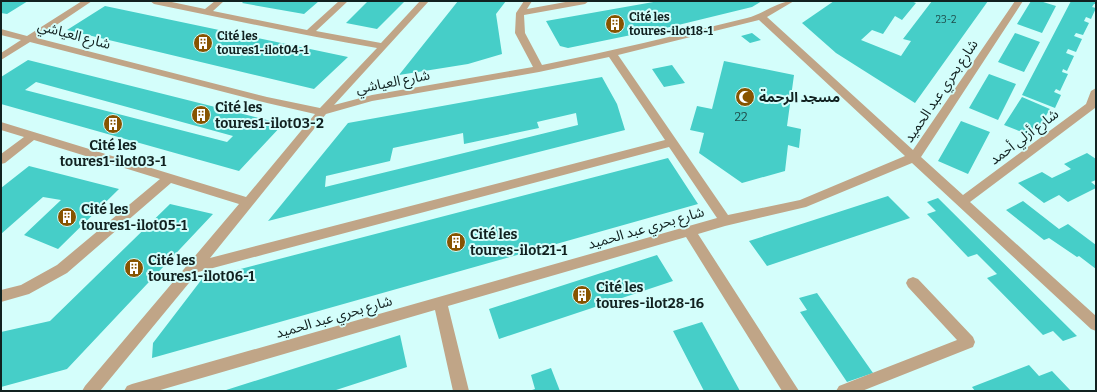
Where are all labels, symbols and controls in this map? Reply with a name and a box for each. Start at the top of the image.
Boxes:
place label: Cité les toures-ilot18-1 [629,10,714,38]
building icon: Cité les toures-ilot18-1 [604,13,626,35]
house number: 23-2 [936,14,957,26]
street label: شارع العياشي [35,17,112,55]
place label: Cité les toures1-ilot04-1 [217,29,310,57]
building icon: Cité les toures1-ilot04-1 [192,32,214,54]
street label: شارع بحري عبد الحميد [900,36,984,147]
street label: شارع العياشي [355,67,432,100]
mosque icon: مسجد الرحمة [734,86,756,108]
place label: مسجد الرحمة [759,89,840,106]
place label: Cité les toures1-ilot03-2 [215,99,324,132]
building icon: Cité les toures1-ilot03-2 [190,104,212,126]
street label: شارع أزلي أحمد [986,105,1063,170]
house number: 22 [734,110,748,124]
building icon: Cité les toures1-ilot03-1 [102,113,124,135]
place label: Cité les toures1-ilot03-1 [60,137,166,170]
place label: Cité les toures1-ilot05-1 [81,201,187,234]
street label: شارع بحري عبد الحميد [586,203,707,255]
building icon: Cité les toures1-ilot05-1 [56,206,78,228]
place label: Cité les toures-ilot21-1 [470,226,567,259]
building icon: Cité les toures-ilot21-1 [445,231,467,253]
place label: Cité les toures1-ilot06-1 [148,252,255,285]
building icon: Cité les toures1-ilot06-1 [123,257,145,279]
place label: Cité les toures-ilot28-16 [596,279,704,312]
building icon: Cité les toures-ilot28-16 [571,284,593,306]
street label: شارع بحري عبد الحميد [274,292,395,344]

